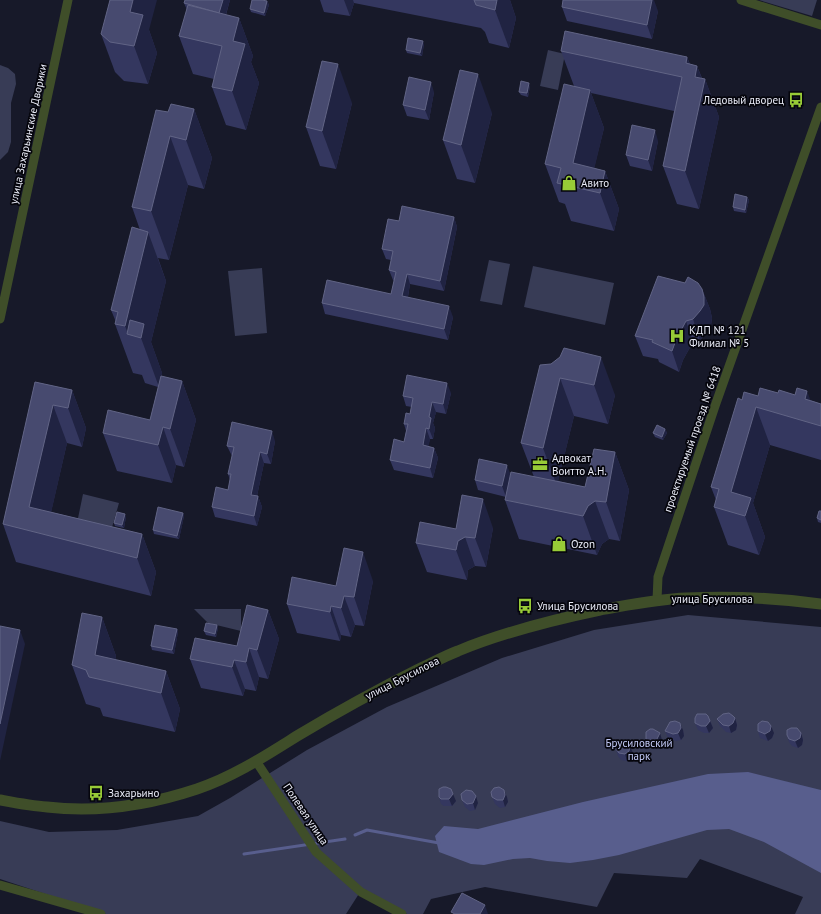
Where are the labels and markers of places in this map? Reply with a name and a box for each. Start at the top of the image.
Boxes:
bus stop icon: Ледовый дворец [787,91,805,109]
place label: Ледовый дворец [702,93,784,107]
shop icon: Авито [560,174,578,192]
place label: Авито [581,176,609,190]
place label: КДП № 121 Филиал № 5 [689,323,749,350]
hospital icon: КДП № 121 Филиал № 5 [668,327,686,345]
place label: Адвокат Воитто А.Н. [552,451,607,478]
office icon: Адвокат Воитто А.Н. [531,455,549,473]
shop icon: Ozon [550,535,568,553]
place label: Ozon [571,537,595,551]
bus stop icon: Улица Брусилова [516,597,534,615]
place label: Улица Брусилова [537,599,618,613]
bus stop icon: Захарьино [87,784,105,802]
place label: Захарьино [108,786,160,800]

